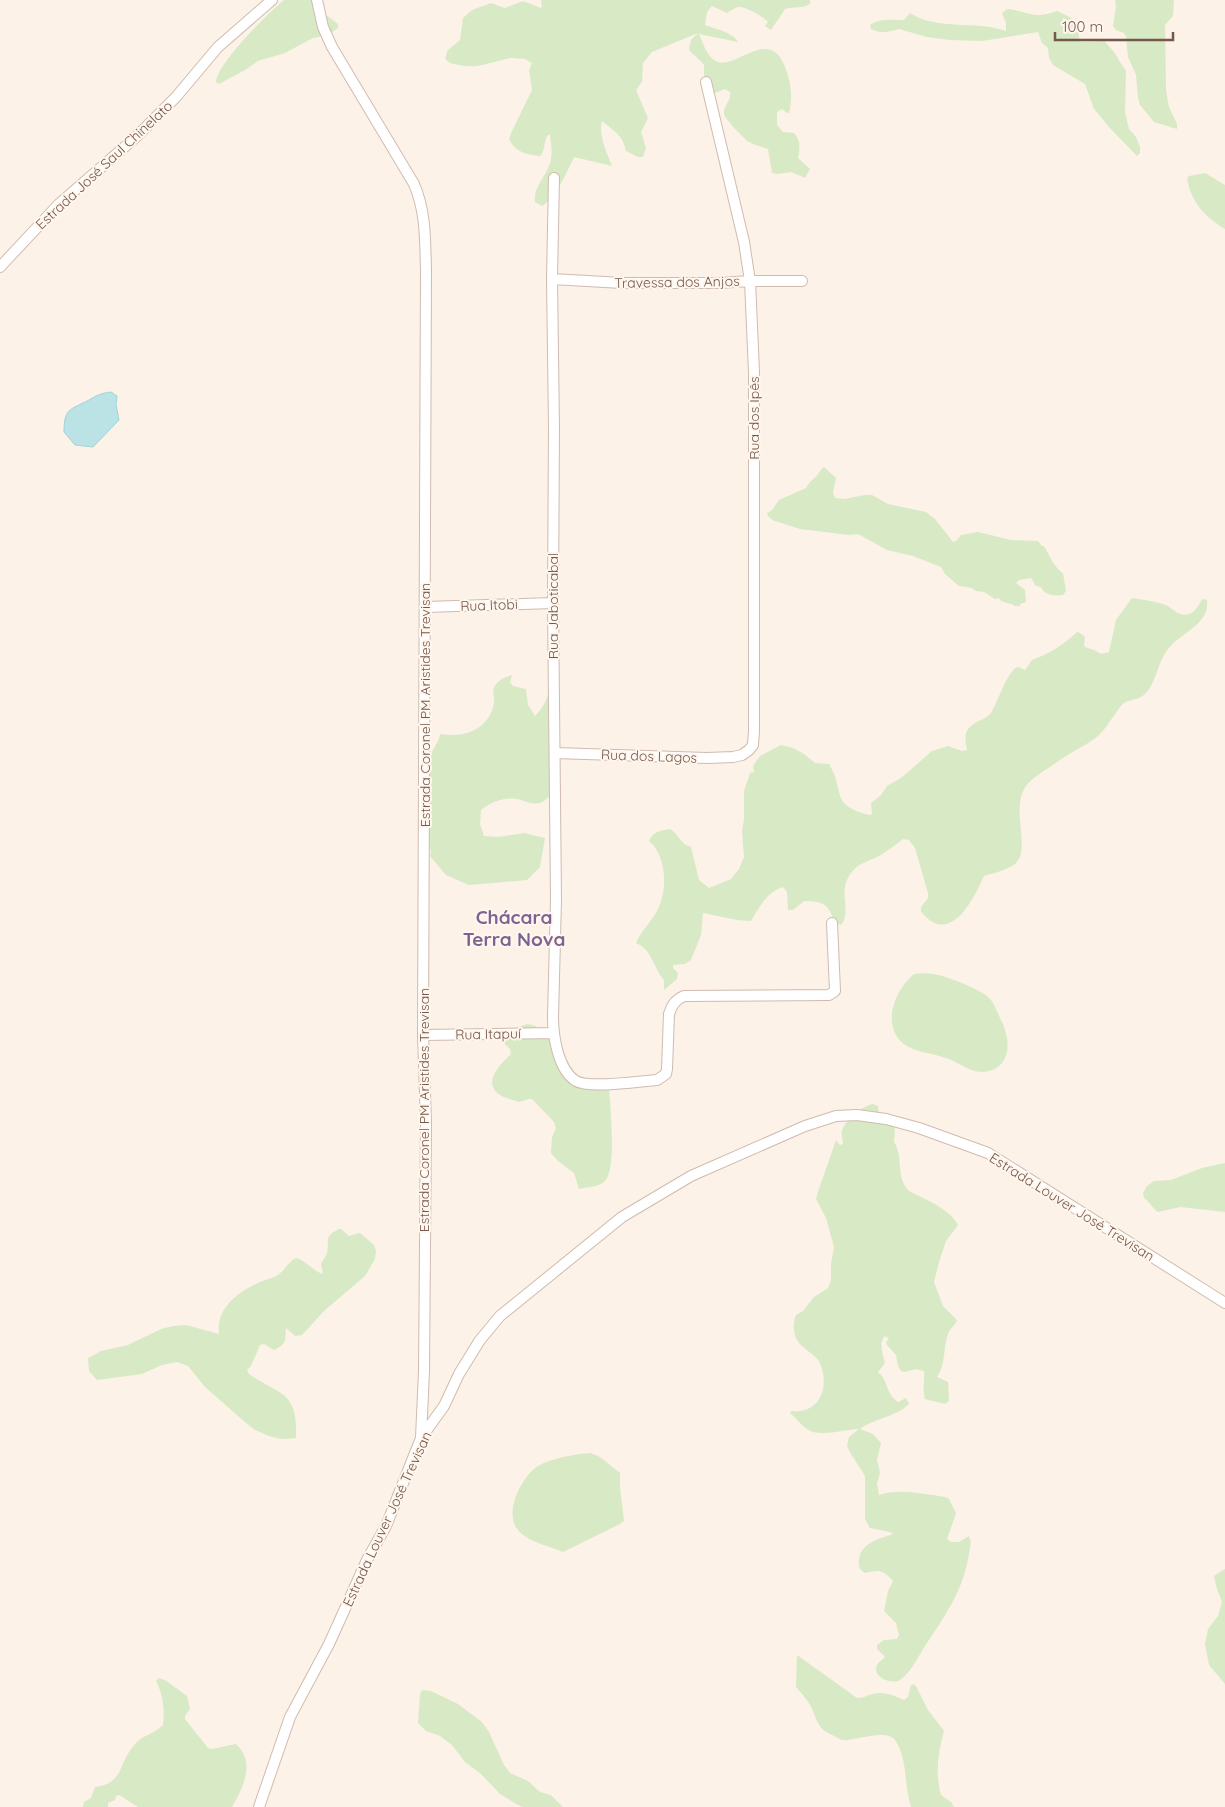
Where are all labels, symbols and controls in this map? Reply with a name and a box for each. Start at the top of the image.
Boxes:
scale bar [1055,10,1172,42]
text: 100 m [1062,17,1103,36]
street label: Estrada José Saul Chinelato [32,97,176,233]
street label: Travessa dos Anjos [614,272,740,292]
street label: Rua dos Ipês [745,376,763,460]
street label: Rua Jaboticabal [544,553,562,659]
street label: Estrada Coronel PM Aristides Trevisan [416,583,434,827]
street label: Rua Itobi [460,595,518,615]
street label: Rua dos Lagos [601,745,697,767]
district label: Chácara Terra Nova [463,905,565,951]
street label: Estrada Coronel PM Aristides Trevisan [415,988,433,1232]
street label: Rua Itapuí [455,1024,521,1044]
street label: Estrada Louver José Trevisan [986,1149,1158,1265]
street label: Estrada Louver José Trevisan [338,1429,436,1609]

